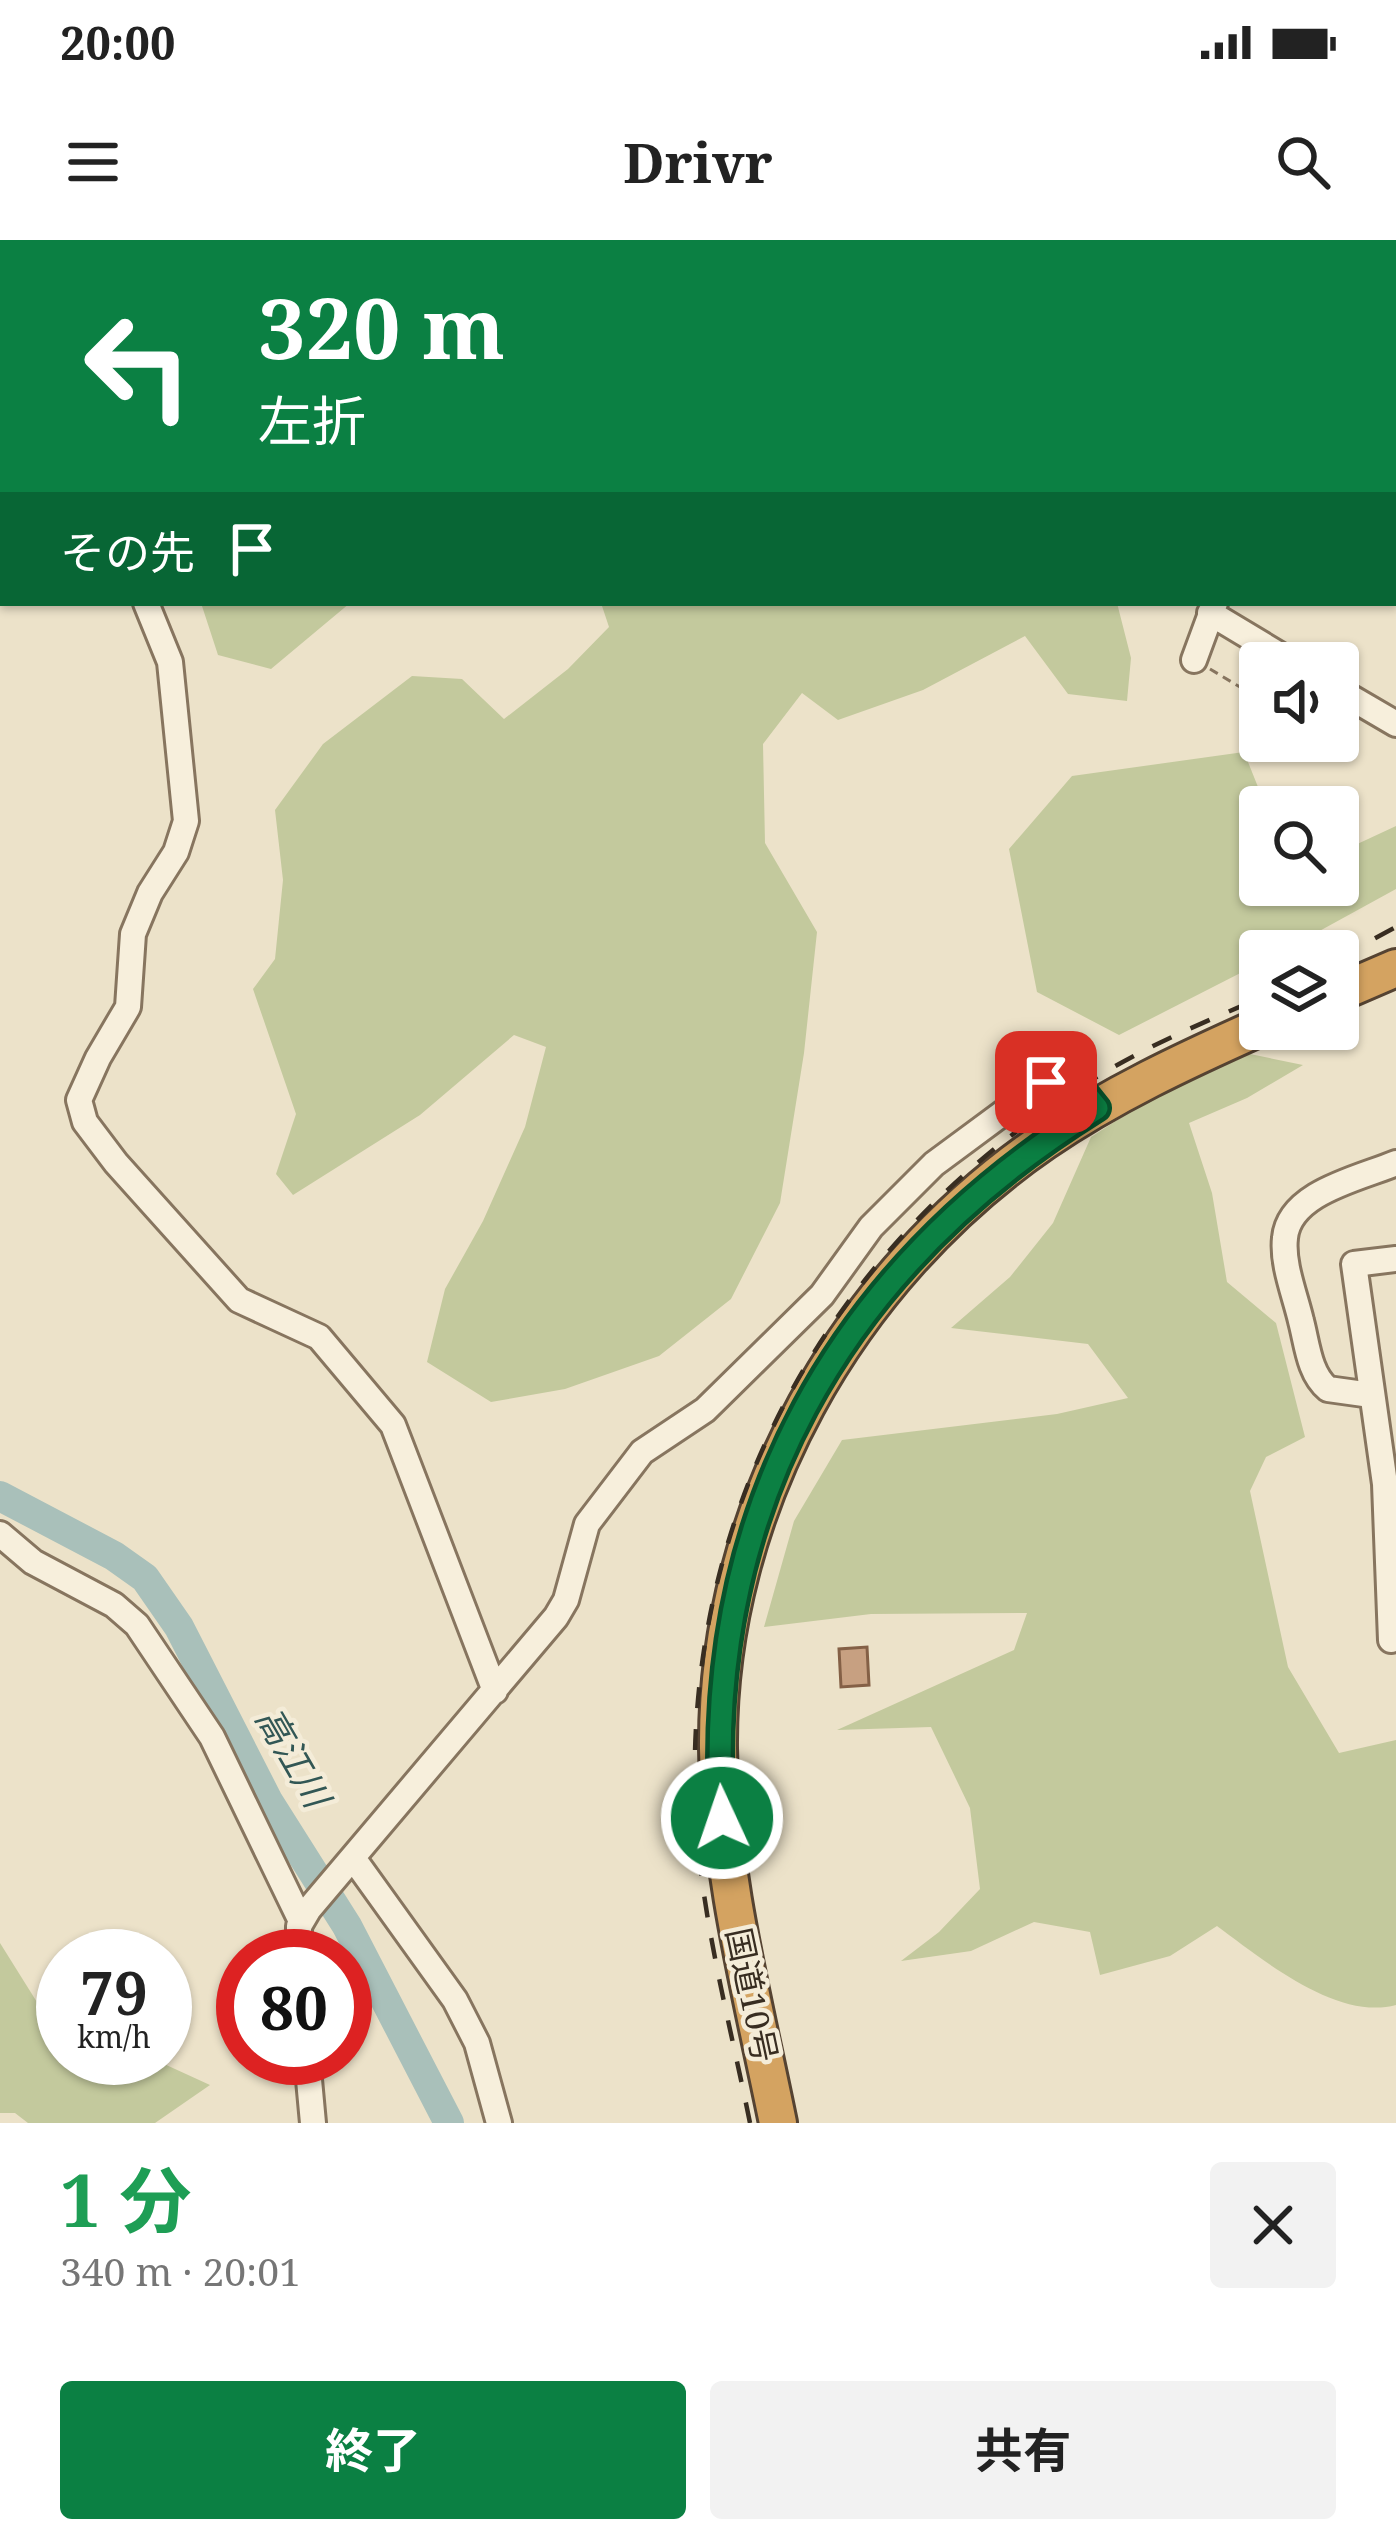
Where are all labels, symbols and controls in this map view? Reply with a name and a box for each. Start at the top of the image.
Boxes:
text: 20:00 [60,12,175,73]
text: Drivr [623,125,773,199]
icon: menu [60,129,126,195]
icon: search [1270,129,1336,195]
text: 320 m [258,269,505,384]
icon: left [60,288,216,444]
text: 左折 [258,383,366,457]
icon: arrive [219,516,285,582]
text: その先 [60,521,195,582]
map controls [1239,642,1359,1050]
button: sound [1239,642,1359,762]
button: search [1239,786,1359,906]
button: layers [1239,930,1359,1050]
pin [995,1031,1097,1133]
icon: arrive [1013,1049,1079,1115]
water label: 高江川 [245,1698,344,1819]
position arrow [659,1755,785,1881]
street label: 国道10号 [716,1924,789,2066]
speed limit sign: 80 [216,1929,372,2085]
text: 79 [80,1951,148,2033]
text: km/h [77,2016,151,2057]
text: 1 分 [60,2150,191,2248]
button: close [1210,2162,1336,2288]
text: 340 m · 20:01 [60,2244,301,2297]
button: 終了 [60,2381,686,2519]
button: 共有 [710,2381,1336,2519]

